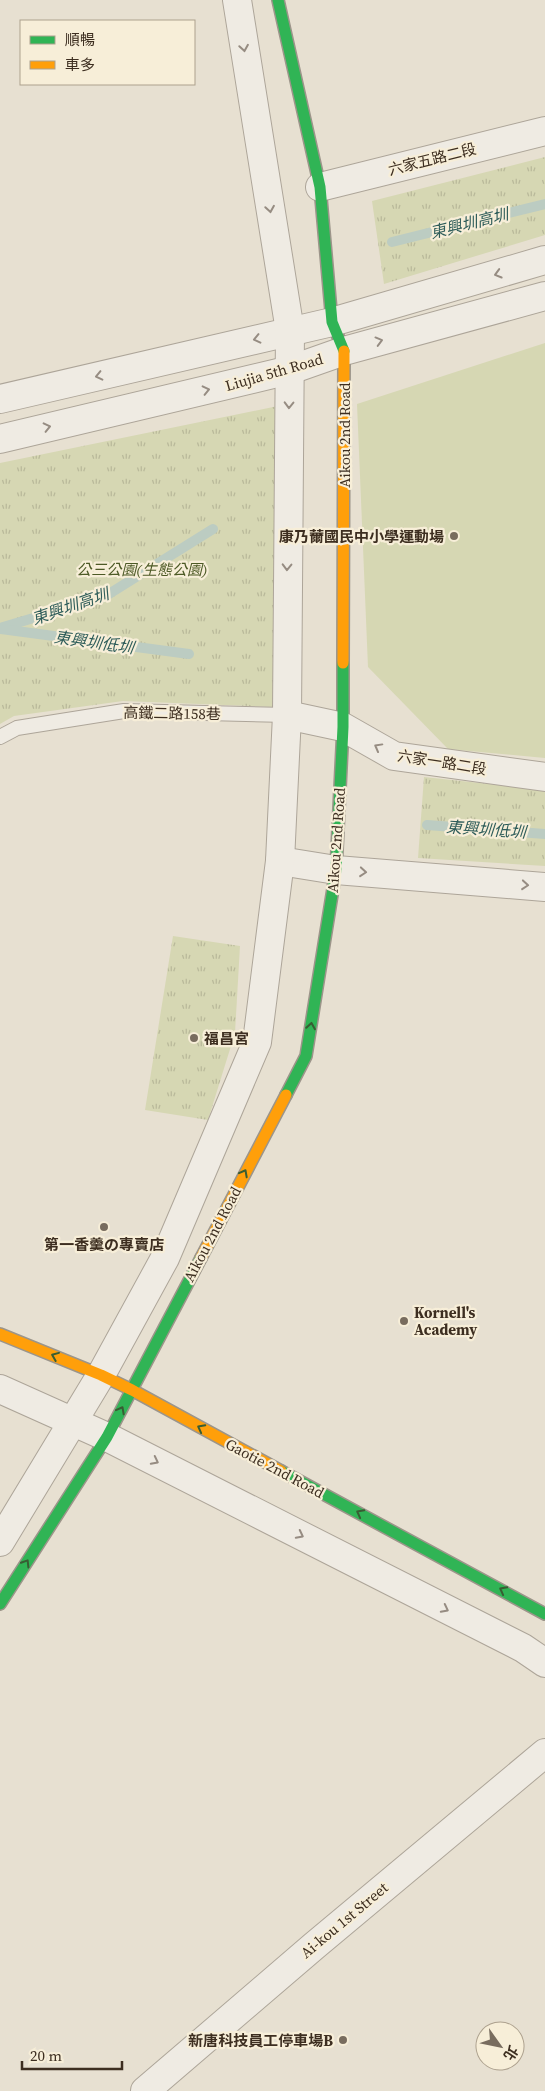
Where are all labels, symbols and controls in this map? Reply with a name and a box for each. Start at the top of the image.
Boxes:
legend [20,20,195,85]
text: 順暢 [65,29,95,50]
one-way arrow [239,44,249,52]
text: 車多 [65,54,95,75]
street label: 六家五路二段 [386,138,478,180]
water label: 東興圳高圳 [428,202,512,243]
one-way arrow [265,204,275,213]
one-way arrow [495,268,503,278]
one-way arrow [253,333,261,344]
one-way arrow [374,337,382,347]
street label: Liujia 5th Road [223,348,326,396]
one-way arrow [94,370,103,381]
street label: Aikou 2nd Road [334,382,355,488]
one-way arrow [201,385,210,396]
one-way arrow [284,401,294,409]
one-way arrow [43,422,52,433]
place label: 康乃薾國民中小學運動場 [279,526,444,547]
marker: 康乃薾國民中小學運動場 [448,530,460,542]
park label: 公三公園(生態公園) [76,559,208,580]
one-way arrow [282,564,292,571]
water label: 東興圳高圳 [29,582,113,629]
water label: 東興圳低圳 [53,626,137,659]
street label: 高鐵二路158巷 [123,702,221,724]
one-way arrow [374,743,383,753]
street label: 六家一路二段 [396,745,488,779]
street label: Aikou 2nd Road [322,786,350,893]
water label: 東興圳低圳 [445,815,529,843]
one-way arrow [360,866,368,877]
one-way arrow [522,880,530,891]
one-way arrow [305,1022,315,1031]
place label: 福昌宮 [204,1028,249,1049]
marker: 福昌宮 [188,1032,200,1044]
one-way arrow [238,1169,248,1178]
street label: Aikou 2nd Road [178,1182,246,1285]
marker: 第一香羹の專賣店 [98,1221,110,1233]
place label: 第一香羹の專賣店 [44,1234,164,1255]
place label: Kornell's Academy [414,1302,477,1340]
marker: Kornell's Academy [398,1315,410,1327]
one-way arrow [51,1352,60,1363]
one-way arrow [115,1407,125,1416]
one-way arrow [197,1424,206,1434]
street label: Gaotie 2nd Road [222,1433,328,1503]
one-way arrow [150,1455,159,1465]
one-way arrow [356,1509,365,1519]
one-way arrow [295,1529,304,1539]
one-way arrow [20,1560,29,1569]
one-way arrow [499,1587,508,1597]
one-way arrow [439,1603,448,1613]
street label: Ai-kou 1st Street [296,1877,392,1963]
north arrow [475,2021,525,2071]
place label: 新唐科技員工停車場B [188,2030,333,2051]
marker: 新唐科技員工停車場B [337,2034,349,2046]
scale bar [22,2038,122,2070]
text: 北 [499,2042,523,2064]
text: 20 m [30,2045,62,2066]

